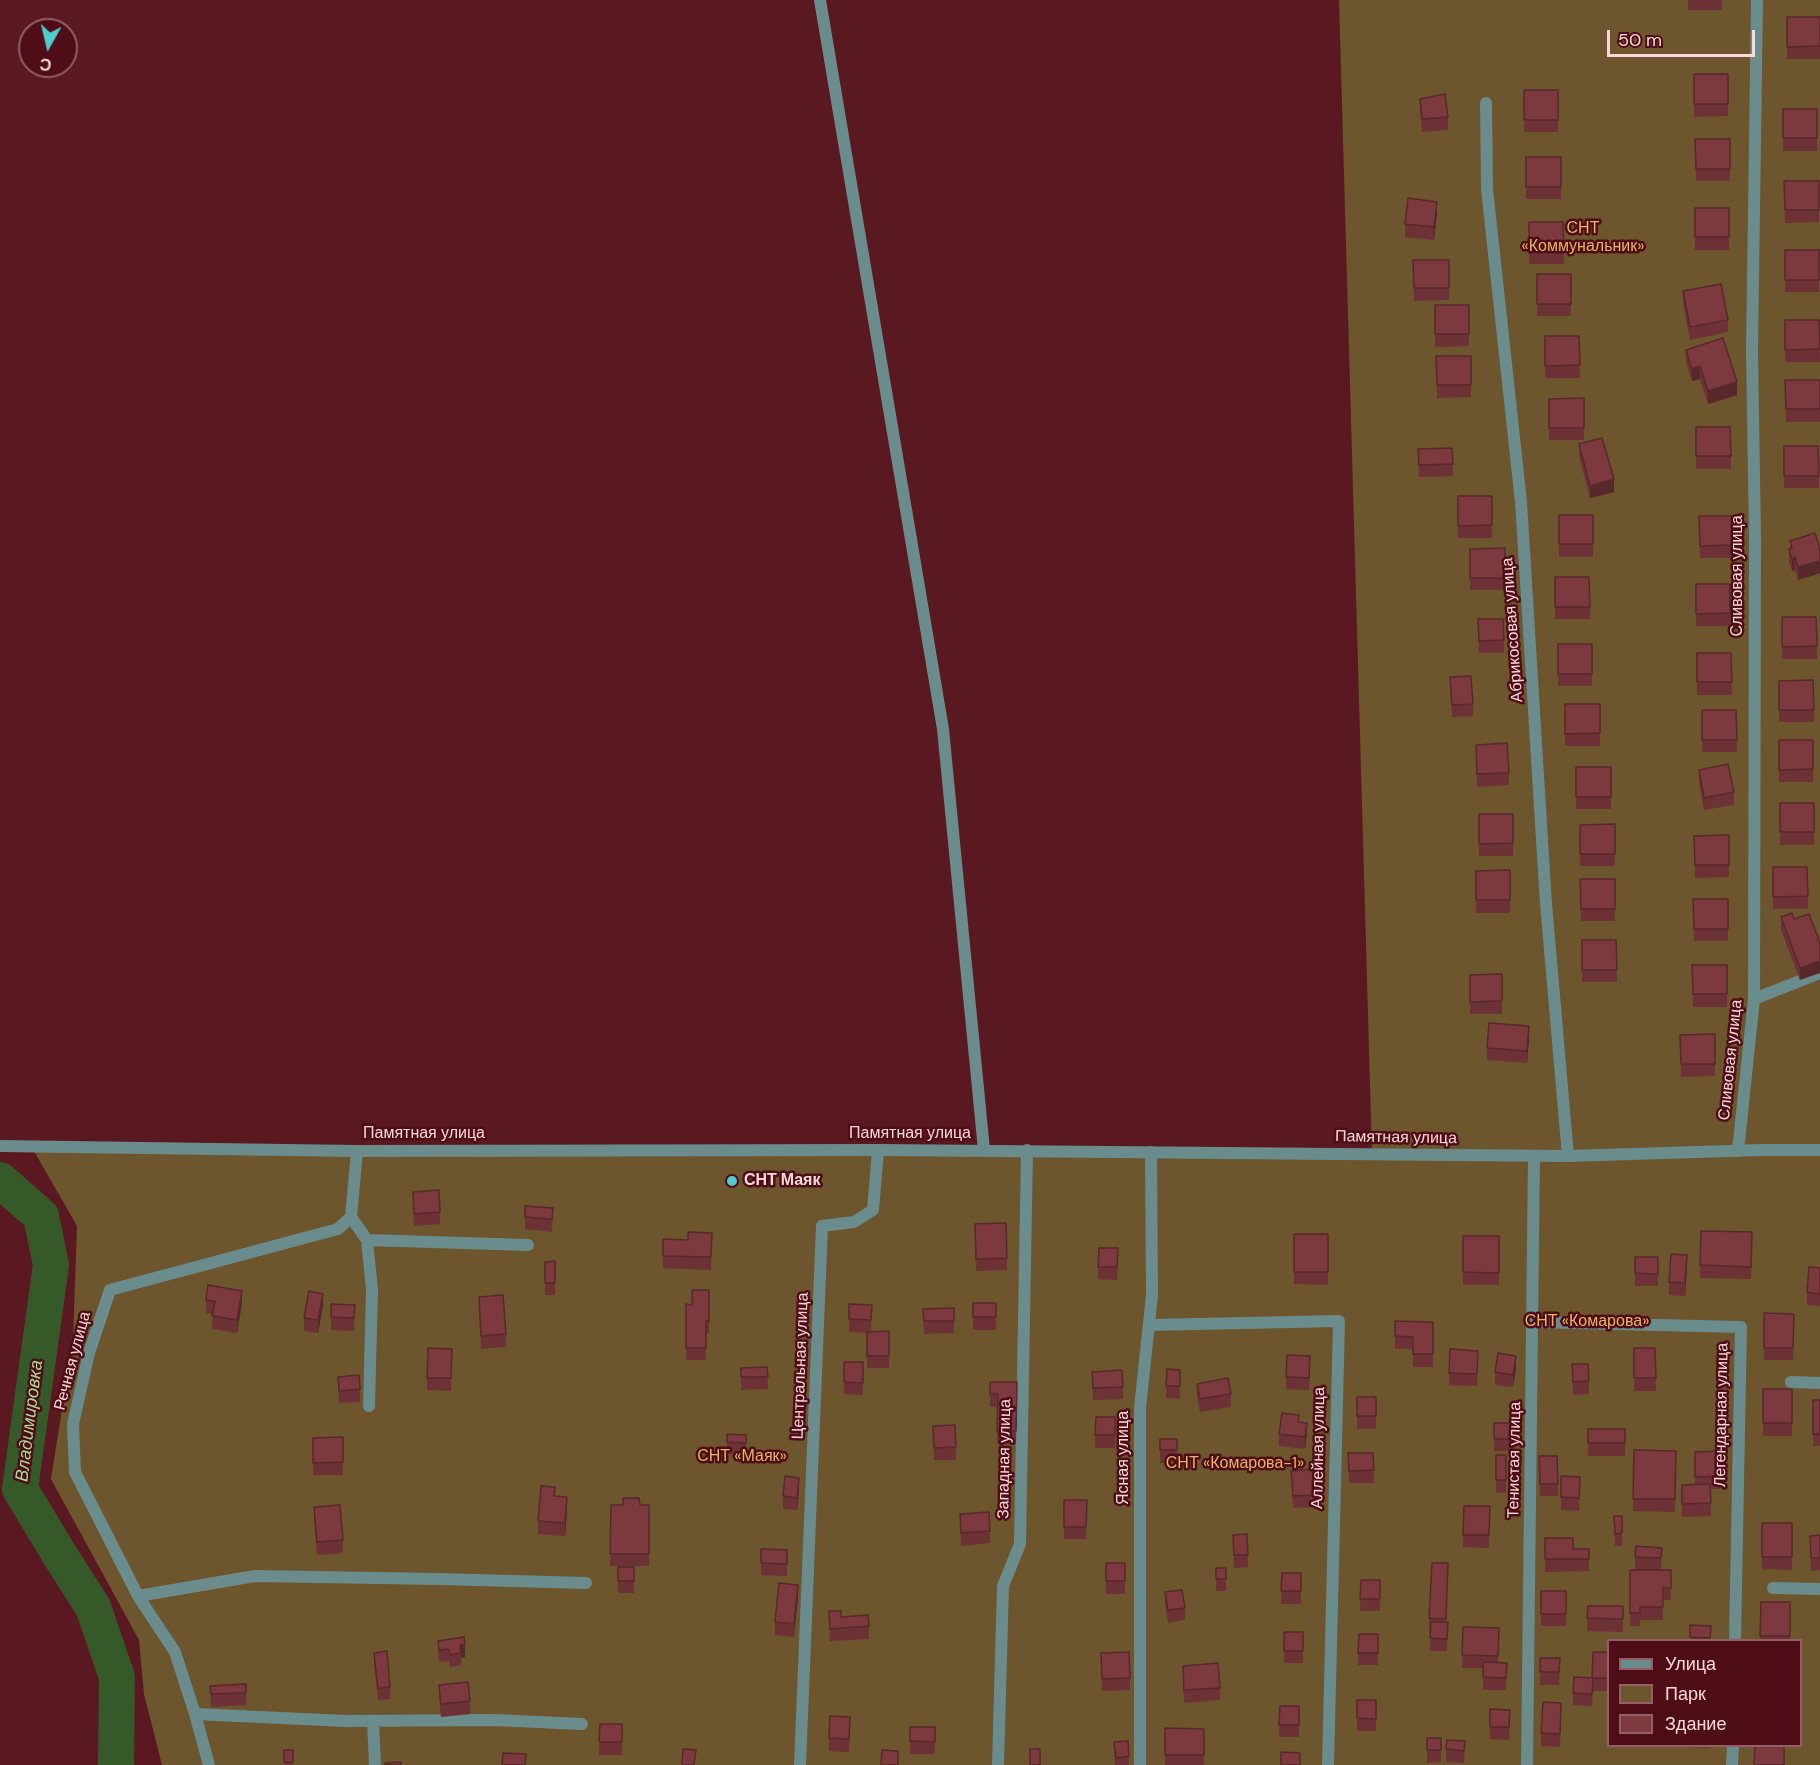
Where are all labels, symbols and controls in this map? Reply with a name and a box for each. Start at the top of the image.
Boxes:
north arrow [18,18,78,78]
scale bar [1610,18,1758,56]
text: 50 m [1618,28,1662,52]
text: С [39,53,53,76]
park label: СНТ «Коммунальник» [1521,219,1645,257]
street label: Сливовая улица [1728,515,1748,637]
street label: Абрикосовая улица [1498,557,1528,703]
street label: Сливовая улица [1715,999,1747,1121]
street label: Памятная улица [363,1124,485,1144]
street label: Памятная улица [849,1124,971,1144]
street label: Памятная улица [1335,1127,1457,1149]
place label: СНТ Маяк [744,1171,820,1191]
marker: СНТ Маяк [725,1174,739,1188]
street label: Центральная улица [789,1292,813,1440]
street label: Речная улица [51,1310,95,1412]
park label: СНТ «Комарова» [1525,1312,1649,1332]
street label: Легендарная улица [1711,1343,1733,1487]
water label: Владимировка [12,1359,48,1483]
street label: Аллейная улица [1308,1387,1330,1509]
street label: Западная улица [994,1399,1016,1519]
street label: Тенистая улица [1504,1402,1526,1518]
street label: Ясная улица [1114,1411,1134,1505]
park label: СНТ «Маяк» [697,1447,787,1467]
park label: СНТ «Комарова-1» [1166,1454,1304,1474]
legend [1607,1639,1802,1747]
text: Улица [1665,1652,1716,1676]
text: Парк [1665,1682,1706,1706]
text: Здание [1665,1712,1726,1736]

